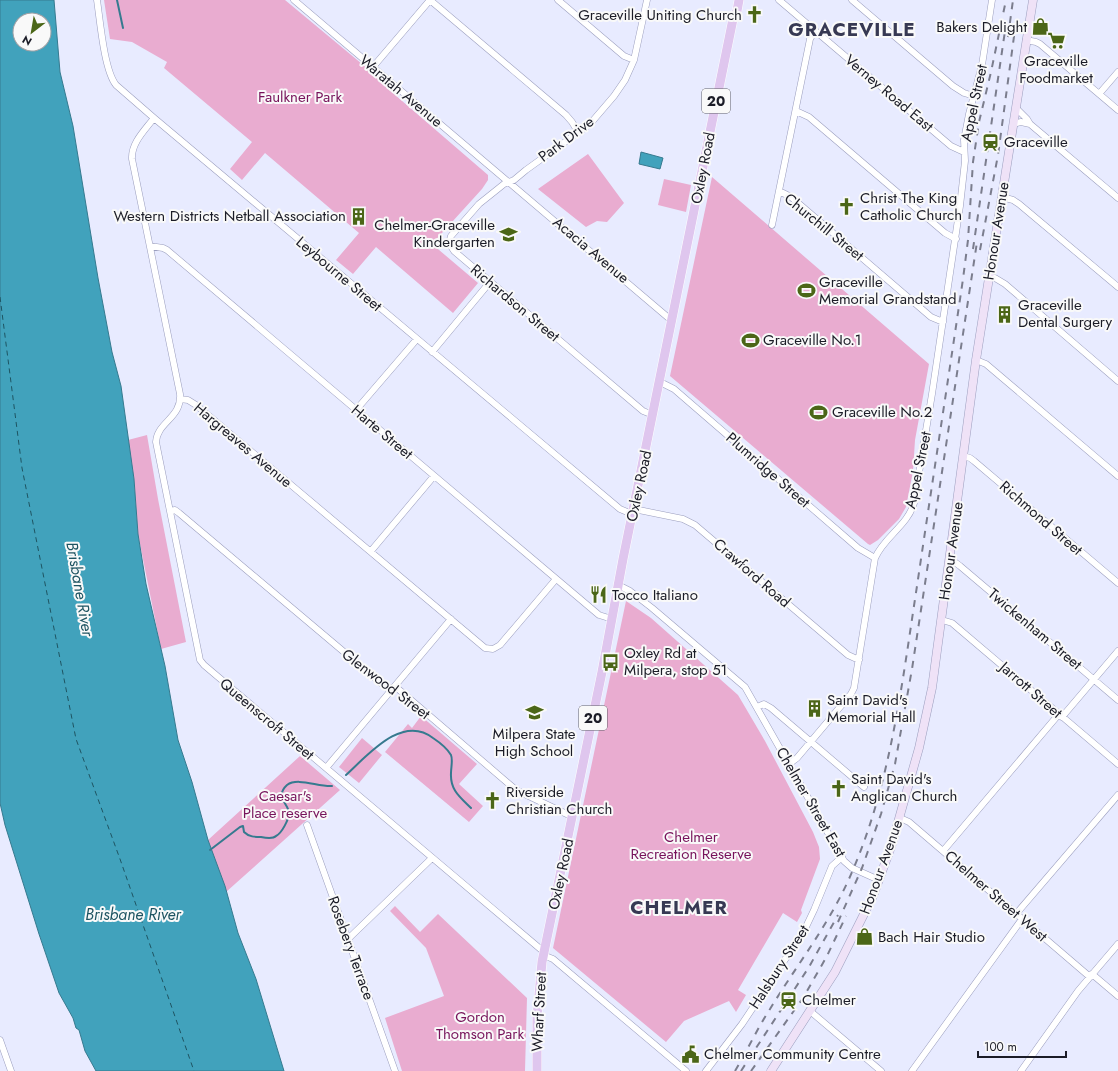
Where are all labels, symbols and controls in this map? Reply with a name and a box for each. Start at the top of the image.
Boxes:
place label: Graceville Uniting Church [578,4,742,26]
church icon: Graceville Uniting Church [745,5,765,25]
north arrow [12,12,52,52]
district label: GRACEVILLE [788,16,916,43]
place label: Bakers Delight [936,16,1027,38]
shop icon: Bakers Delight [1030,17,1050,37]
supermarket icon: Graceville Foodmarket [1046,30,1066,50]
text: N [19,31,35,50]
street label: Verney Road East [840,49,939,137]
street label: Waratah Avenue [355,50,448,133]
place label: Graceville Foodmarket [1019,50,1093,89]
street label: Appel Street [955,62,993,144]
park label: Faulkner Park [258,86,342,108]
road number: 20 [702,89,730,113]
street label: Park Drive [534,111,599,167]
street label: Oxley Road [685,130,721,206]
place label: Graceville [1004,131,1068,153]
station icon: Graceville [981,132,1001,152]
street label: Honour Avenue [977,180,1015,282]
place label: Christ The King Catholic Church [860,187,962,226]
street label: Churchill Street [779,188,869,266]
church icon: Christ The King Catholic Church [837,197,857,217]
place label: Western Districts Netball Association [113,205,346,227]
building icon: Western Districts Netball Association [349,206,369,226]
street label: Acacia Avenue [548,211,634,289]
place label: Chelmer-Graceville Kindergarten [374,214,495,253]
school or university icon: Chelmer-Graceville Kindergarten [498,224,518,244]
street label: Leybourne Street [291,231,387,317]
street label: Richardson Street [466,259,565,347]
place label: Graceville Memorial Grandstand [819,271,957,310]
sports icon: Graceville Memorial Grandstand [796,281,816,301]
place label: Graceville Dental Surgery [1018,294,1112,333]
building icon: Graceville Dental Surgery [995,304,1015,324]
place label: Graceville No.1 [763,329,862,351]
sports icon: Graceville No.1 [740,330,760,350]
street label: Hargreaves Avenue [189,397,297,493]
street label: Harte Street [346,400,418,465]
place label: Graceville No.2 [832,401,932,423]
sports icon: Graceville No.2 [809,402,829,422]
street label: Plumridge Street [721,427,815,513]
street label: Appel Street [899,429,937,511]
street label: Oxley Road [621,448,657,524]
street label: Richmond Street [995,476,1088,561]
street label: Honour Avenue [933,500,969,602]
street label: Crawford Road [709,533,795,613]
water label: Brisbane River [60,540,100,640]
street label: Twickenham Street [983,583,1087,675]
place label: Tocco Italiano [612,584,698,606]
restaurant icon: Tocco Italiano [589,585,609,605]
place label: Oxley Rd at Milpera, stop 51 [624,642,727,681]
street label: Glenwood Street [337,643,435,725]
bus stop icon: Oxley Rd at Milpera, stop 51 [601,652,621,672]
street label: Jarrott Street [993,655,1067,724]
street label: Queenscroft Street [215,673,319,765]
place label: Saint David's Memorial Hall [827,689,916,728]
building icon: Saint David's Memorial Hall [804,699,824,719]
school or university icon: Milpera State High School [524,703,544,723]
road number: 20 [579,706,607,730]
place label: Milpera State High School [493,723,576,762]
street label: Chelmer Street East [771,743,852,861]
place label: Saint David's Anglican Church [851,768,957,807]
church icon: Saint David's Anglican Church [828,778,848,798]
place label: Riverside Christian Church [506,781,612,820]
park label: Caesar's Place reserve [243,785,327,824]
church icon: Riverside Christian Church [483,791,503,811]
street label: Honour Avenue [854,816,908,917]
park label: Chelmer Recreation Reserve [631,826,752,865]
street label: Oxley Road [543,836,579,912]
street label: Chelmer Street West [940,845,1052,947]
street label: Rosebery Terrace [322,893,380,1003]
district label: CHELMER [630,894,728,921]
water label: Brisbane River [85,903,182,926]
street label: Halsbury Street [744,920,815,1013]
place label: Bach Hair Studio [878,926,985,948]
shop icon: Bach Hair Studio [855,927,875,947]
street label: Wharf Street [526,971,552,1052]
place label: Chelmer [802,989,857,1011]
station icon: Chelmer [779,990,799,1010]
park label: Gordon Thomson Park [436,1006,524,1045]
scale bar [978,1033,1066,1059]
text: 100 m [984,1038,1017,1056]
place label: Chelmer Community Centre [704,1043,881,1065]
public building icon: Chelmer Community Centre [681,1044,701,1064]

